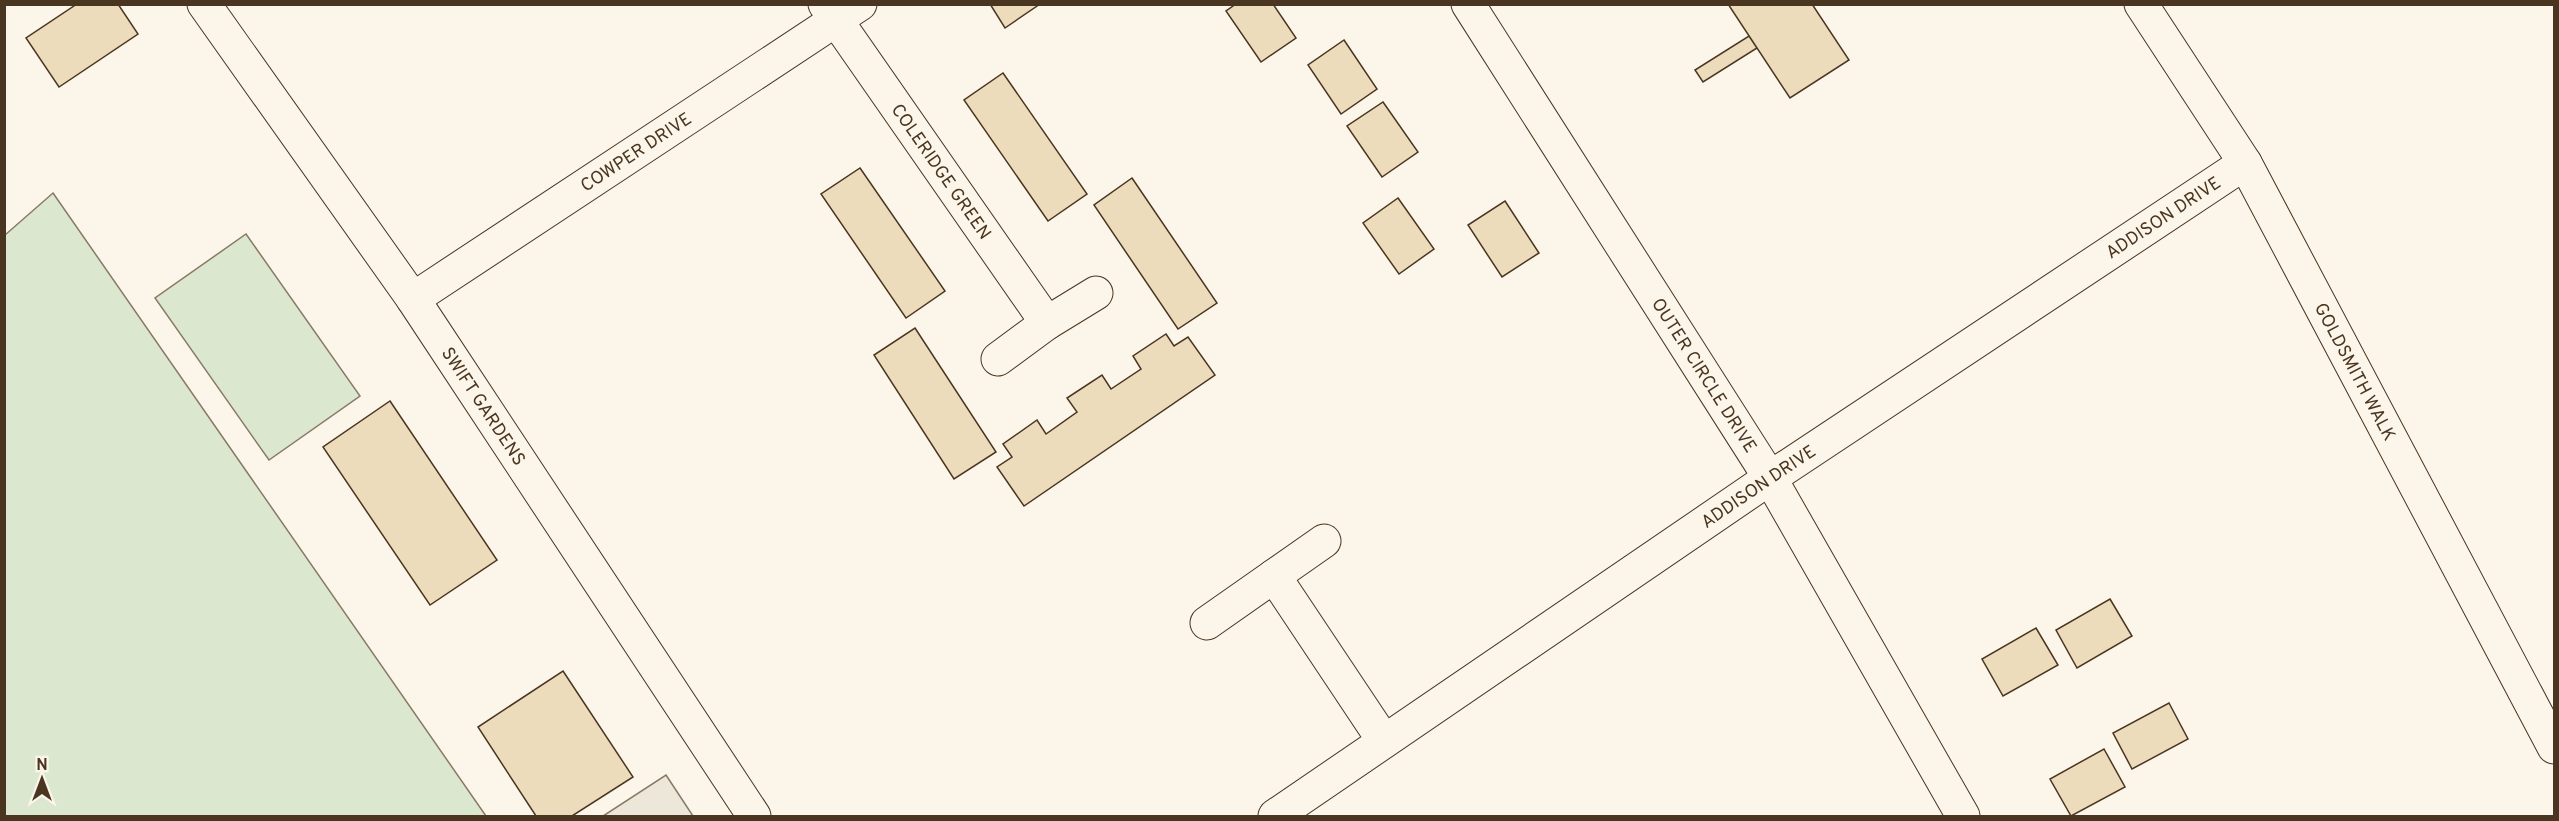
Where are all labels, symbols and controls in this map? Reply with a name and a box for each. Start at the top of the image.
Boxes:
street label: COLERIDGE GREEN [885,100,996,245]
street label: COWPER DRIVE [577,108,697,198]
street label: ADDISON DRIVE [2102,172,2226,265]
street label: OUTER CIRCLE DRIVE [1645,294,1761,458]
street label: GOLDSMITH WALK [2308,299,2400,445]
street label: SWIFT GARDENS [435,344,530,471]
street label: ADDISON DRIVE [1697,441,1821,535]
north arrow [12,749,72,809]
text: N [36,756,48,776]

